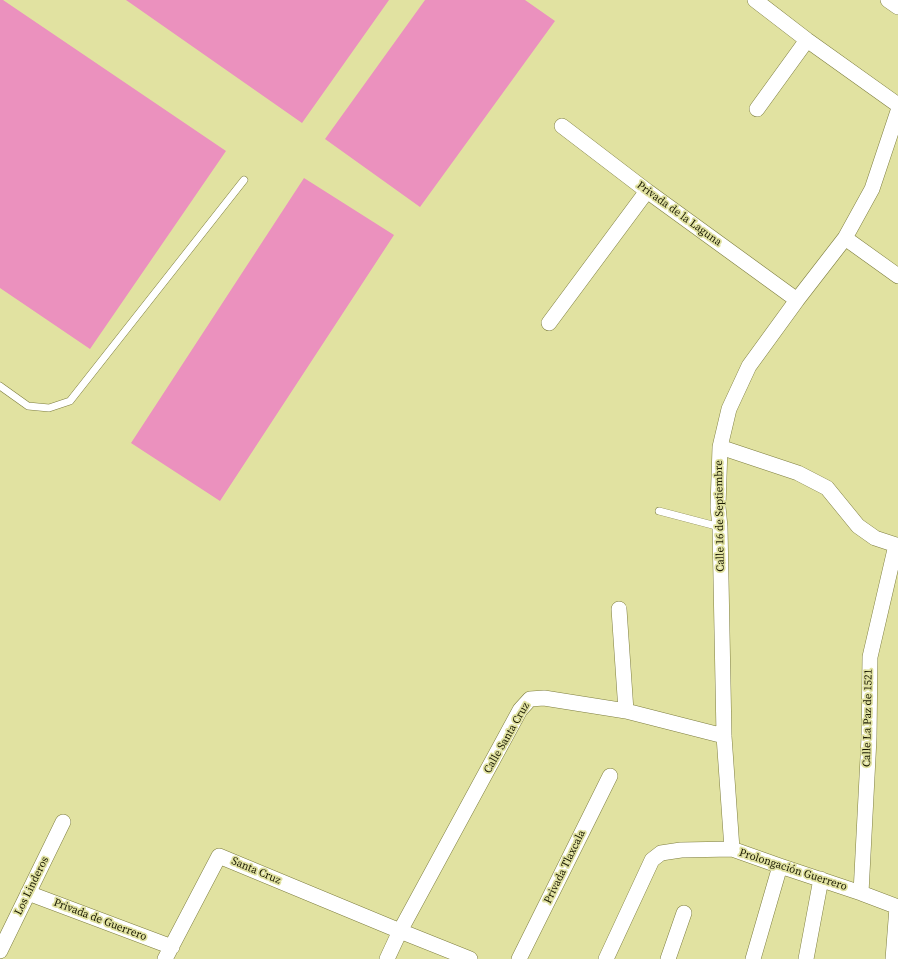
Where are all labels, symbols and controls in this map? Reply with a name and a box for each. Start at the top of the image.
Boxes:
street label: Privada de la Laguna [634,179,724,249]
street label: Calle 16 de Septiembre [712,460,728,572]
street label: Calle La Paz de 1521 [861,669,875,767]
street label: Calle Santa Cruz [481,700,533,776]
street label: Privada Tlaxcala [542,828,588,906]
street label: Prolongación Guerrero [737,846,849,894]
street label: Los Linderos [12,855,52,917]
street label: Santa Cruz [229,855,283,887]
street label: Privada de Guerrero [52,896,148,944]

